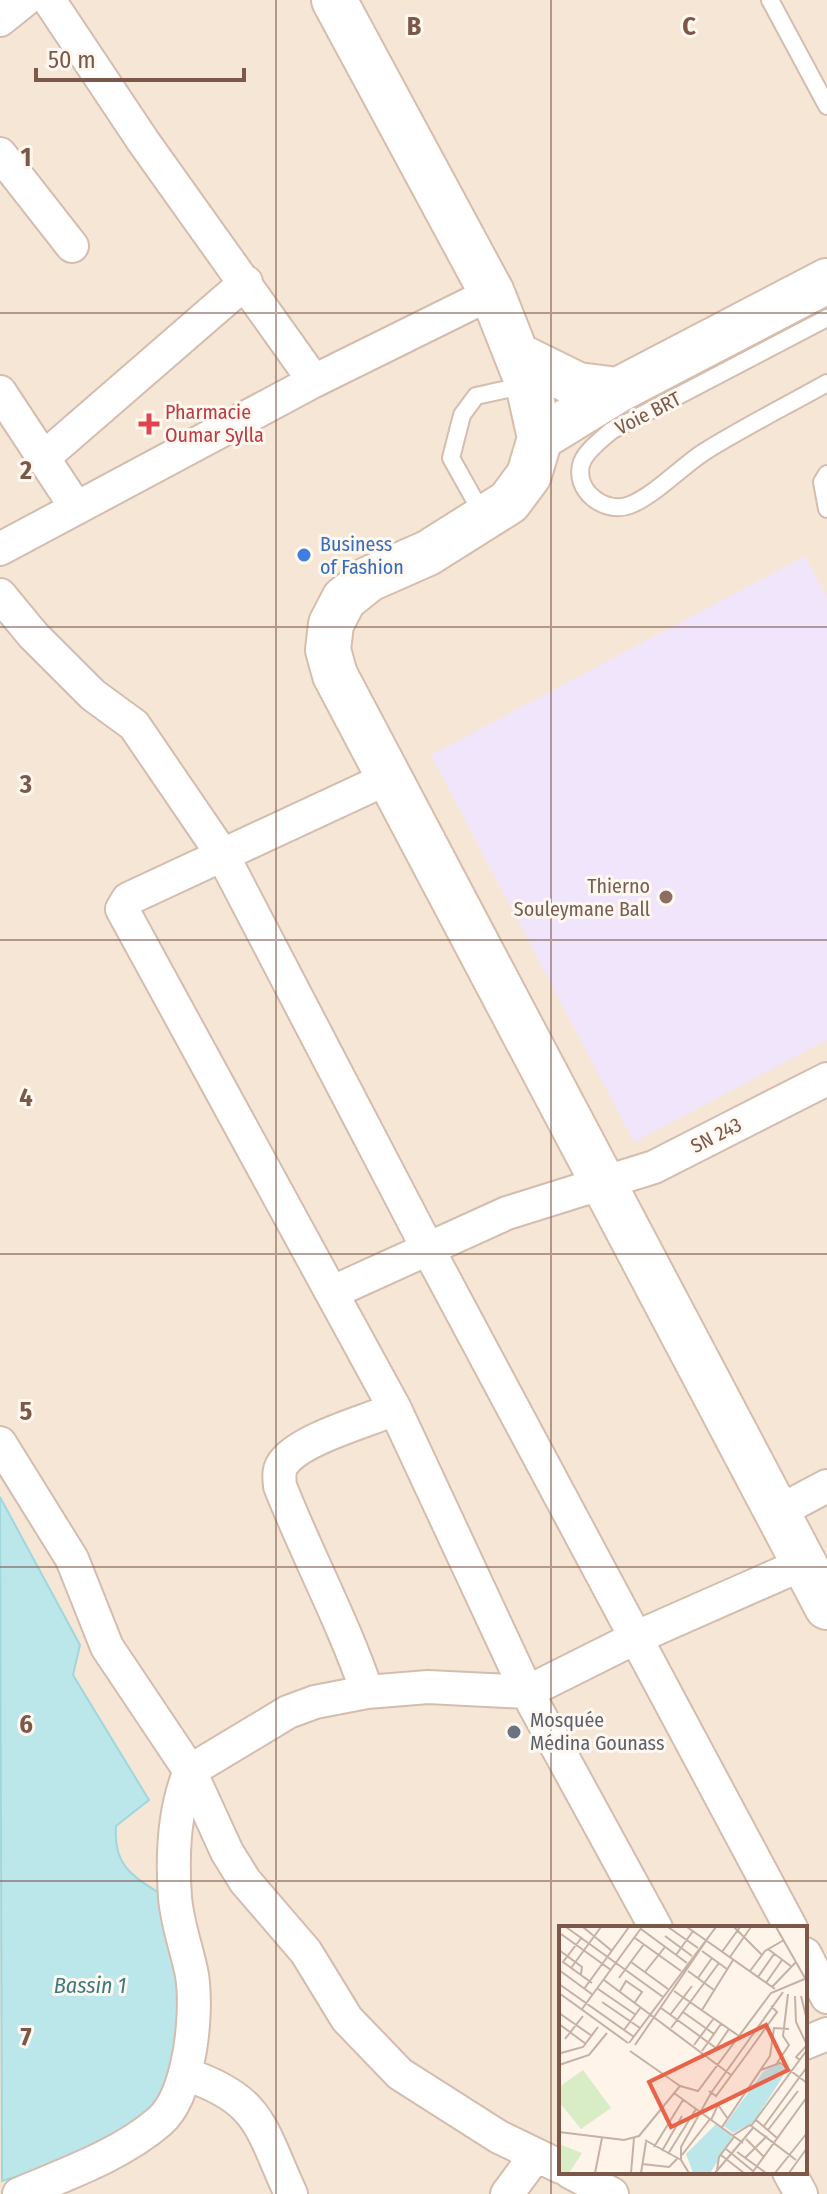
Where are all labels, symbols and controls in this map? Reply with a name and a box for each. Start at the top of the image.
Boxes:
text: B [407,11,422,42]
text: C [682,11,696,42]
scale bar [36,32,244,82]
text: 50 m [48,46,96,74]
text: 1 [21,142,32,173]
street label: Voie BRT [611,386,686,440]
place label: Pharmacie Oumar Sylla [165,400,264,447]
marker: Pharmacie Oumar Sylla [140,415,158,433]
text: 2 [19,455,32,486]
place label: Business of Fashion [320,532,404,579]
marker: Business of Fashion [295,546,313,564]
text: 3 [19,769,32,800]
place label: Thierno Souleymane Ball [514,874,650,921]
marker: Thierno Souleymane Ball [657,888,675,906]
text: 4 [19,1082,33,1113]
street label: SN 243 [687,1112,745,1158]
text: 5 [20,1396,33,1427]
place label: Mosquée Médina Gounass [530,1708,664,1755]
text: 6 [19,1709,33,1740]
marker: Mosquée Médina Gounass [505,1723,523,1741]
inset map [559,1926,807,2174]
water label: Bassin 1 [54,1972,126,1999]
text: 7 [20,2022,32,2053]

